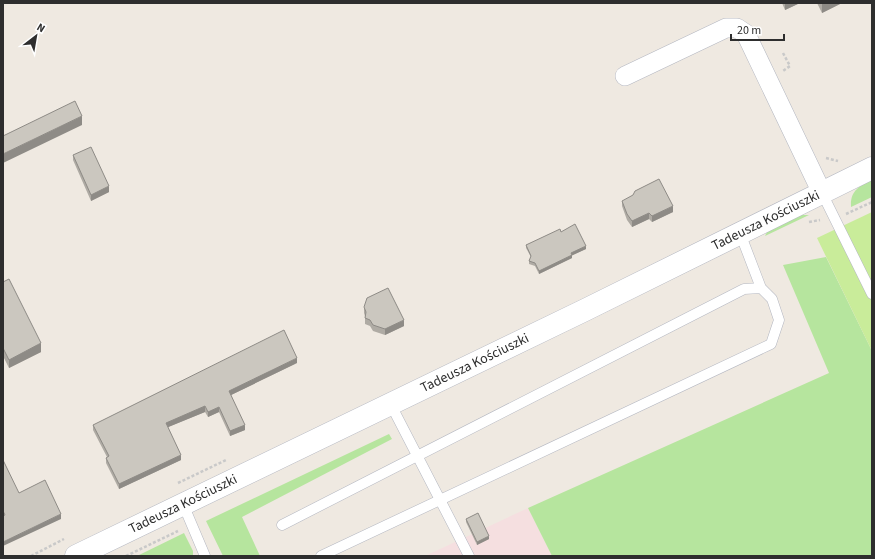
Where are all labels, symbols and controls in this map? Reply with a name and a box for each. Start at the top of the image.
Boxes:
north arrow [16,16,56,56]
scale bar [731,16,784,42]
text: N [34,20,48,36]
text: 20 m [737,22,761,39]
street label: Tadeusza Kościuszki [708,185,823,256]
street label: Tadeusza Kościuszki [417,328,533,398]
street label: Tadeusza Kościuszki [125,469,241,539]

